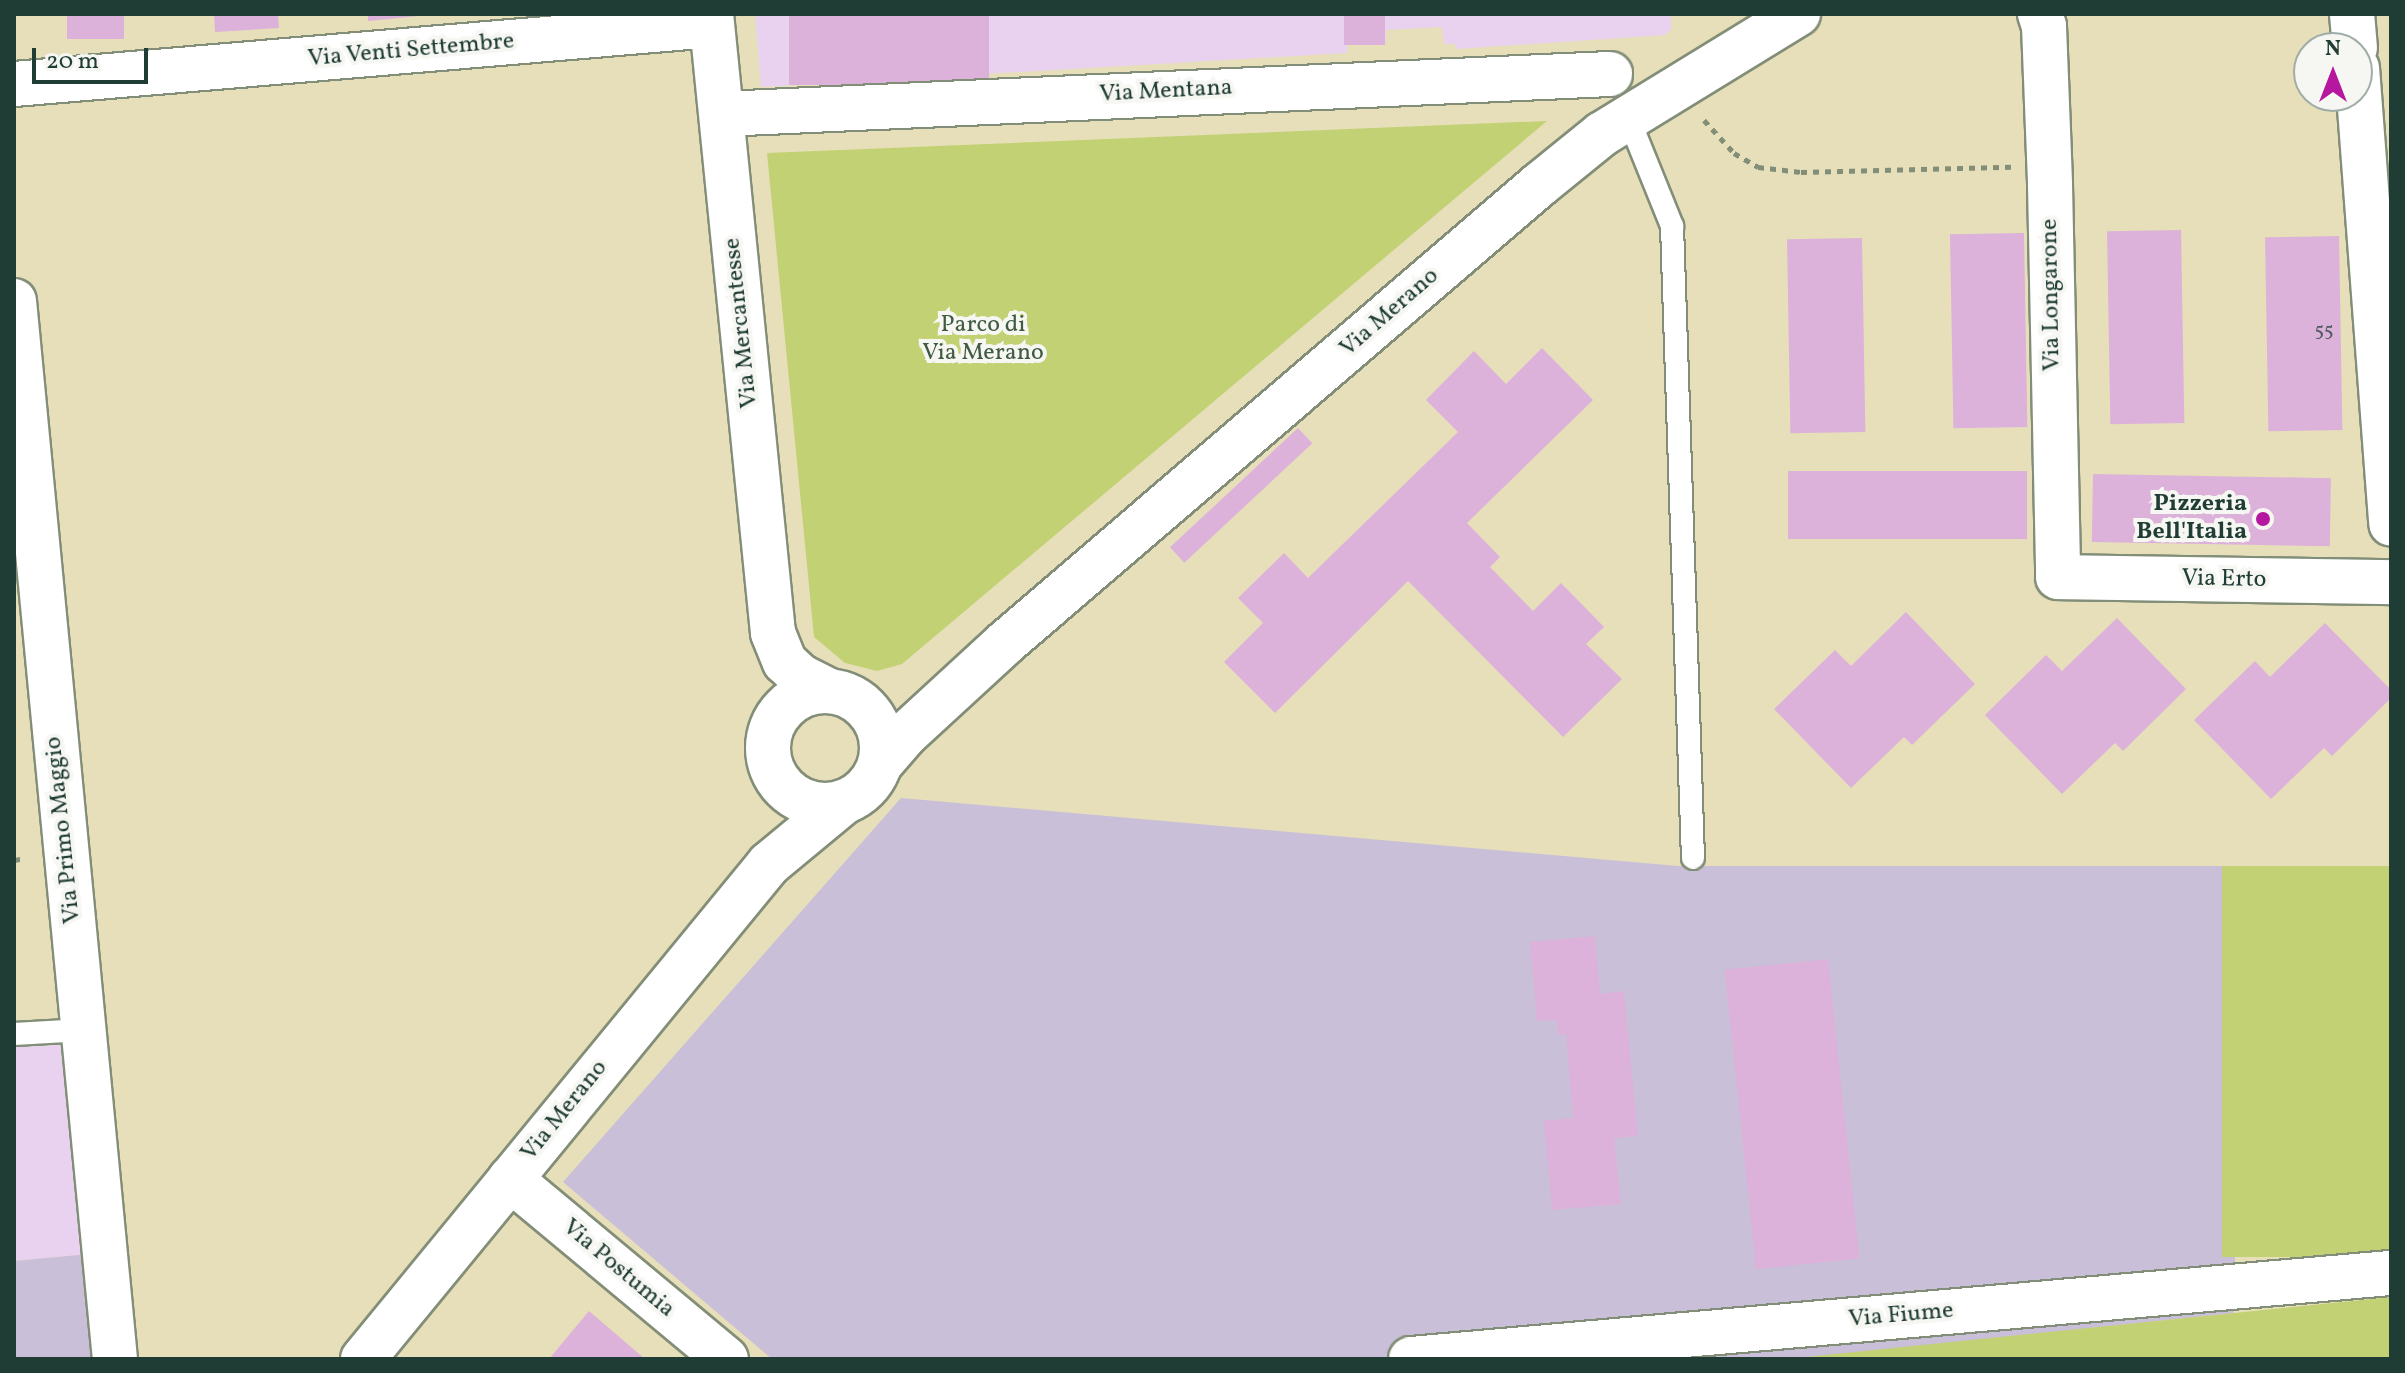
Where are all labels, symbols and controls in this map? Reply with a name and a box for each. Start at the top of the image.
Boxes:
street label: Via Venti Settembre [306,28,516,74]
scale bar [36,32,152,82]
north arrow [2293,32,2373,112]
text: N [2325,34,2341,65]
text: 20 m [46,45,99,79]
street label: Via Mentana [1099,74,1233,110]
street label: Via Longarone [2036,219,2068,371]
street label: Via Mercantesse [719,236,765,410]
street label: Via Merano [1335,262,1445,364]
park label: Parco di Via Merano [922,312,1044,368]
house number: 55 [2314,319,2334,343]
place label: Pizzeria Bell'Italia [2136,491,2247,547]
marker: Pizzeria Bell'Italia [2254,510,2272,528]
street label: Via Erto [2181,565,2267,595]
street label: Via Primo Maggio [40,735,88,925]
street label: Via Merano [516,1055,614,1167]
street label: Via Postumia [556,1214,680,1324]
street label: Via Fiume [1847,1297,1955,1335]

